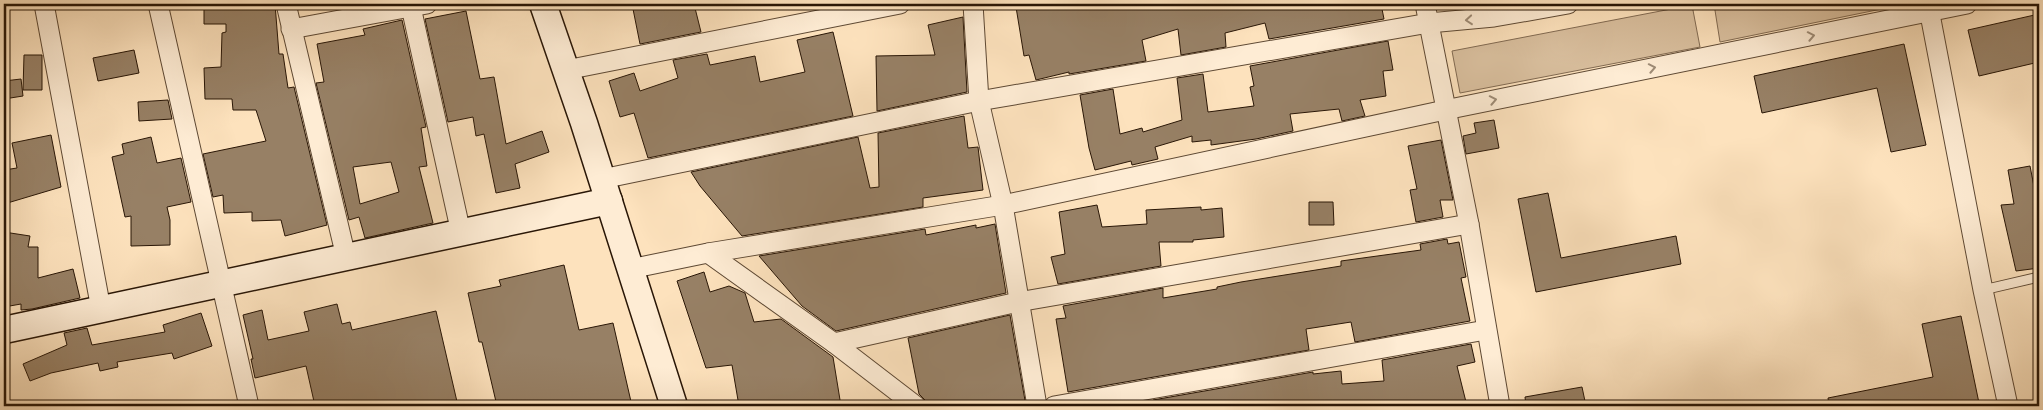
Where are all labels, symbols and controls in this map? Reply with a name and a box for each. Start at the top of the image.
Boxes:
one-way arrow [1464,14,1472,25]
one-way arrow [1807,31,1816,42]
one-way arrow [1648,63,1657,74]
one-way arrow [1488,96,1497,106]

